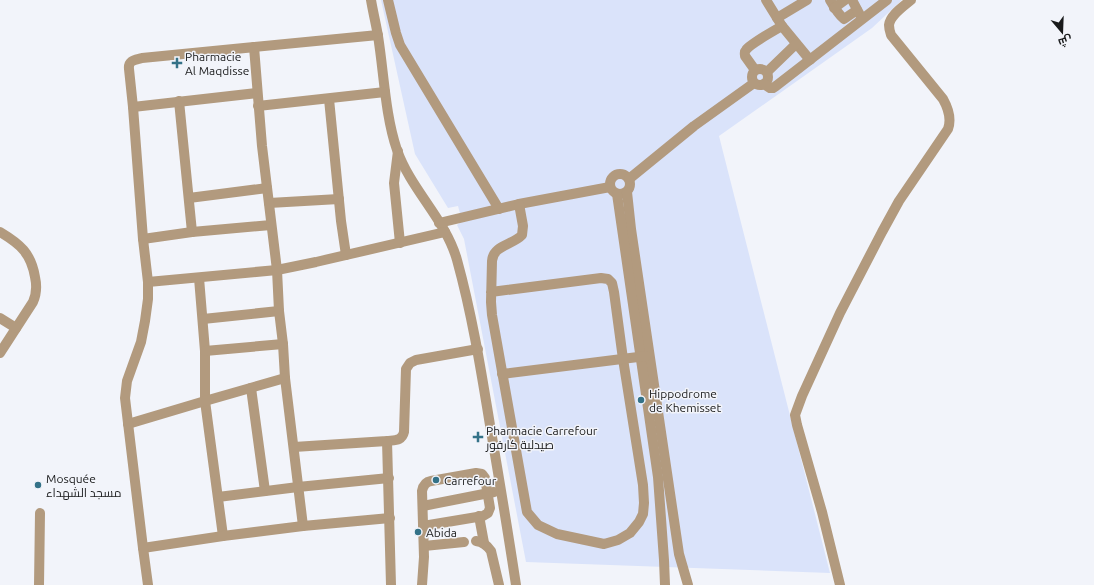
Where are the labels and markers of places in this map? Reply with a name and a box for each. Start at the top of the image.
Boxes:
place label: Pharmacie Al Maqdisse [185,50,249,77]
marker: Pharmacie Al Maqdisse [172,58,182,68]
place label: Hippodrome de Khemisset [649,387,721,414]
marker: Hippodrome de Khemisset [636,395,646,405]
place label: Pharmacie Carrefour صيدلية كارفور [485,424,598,452]
marker: Pharmacie Carrefour صيدلية كارفور [473,432,483,442]
place label: Mosquée مسجد الشهداء [46,472,121,500]
place label: Carrefour [444,474,497,487]
marker: Carrefour [431,475,441,485]
marker: Mosquée مسجد الشهداء [33,480,43,490]
place label: Abida [426,526,457,539]
marker: Abida [413,527,423,537]

